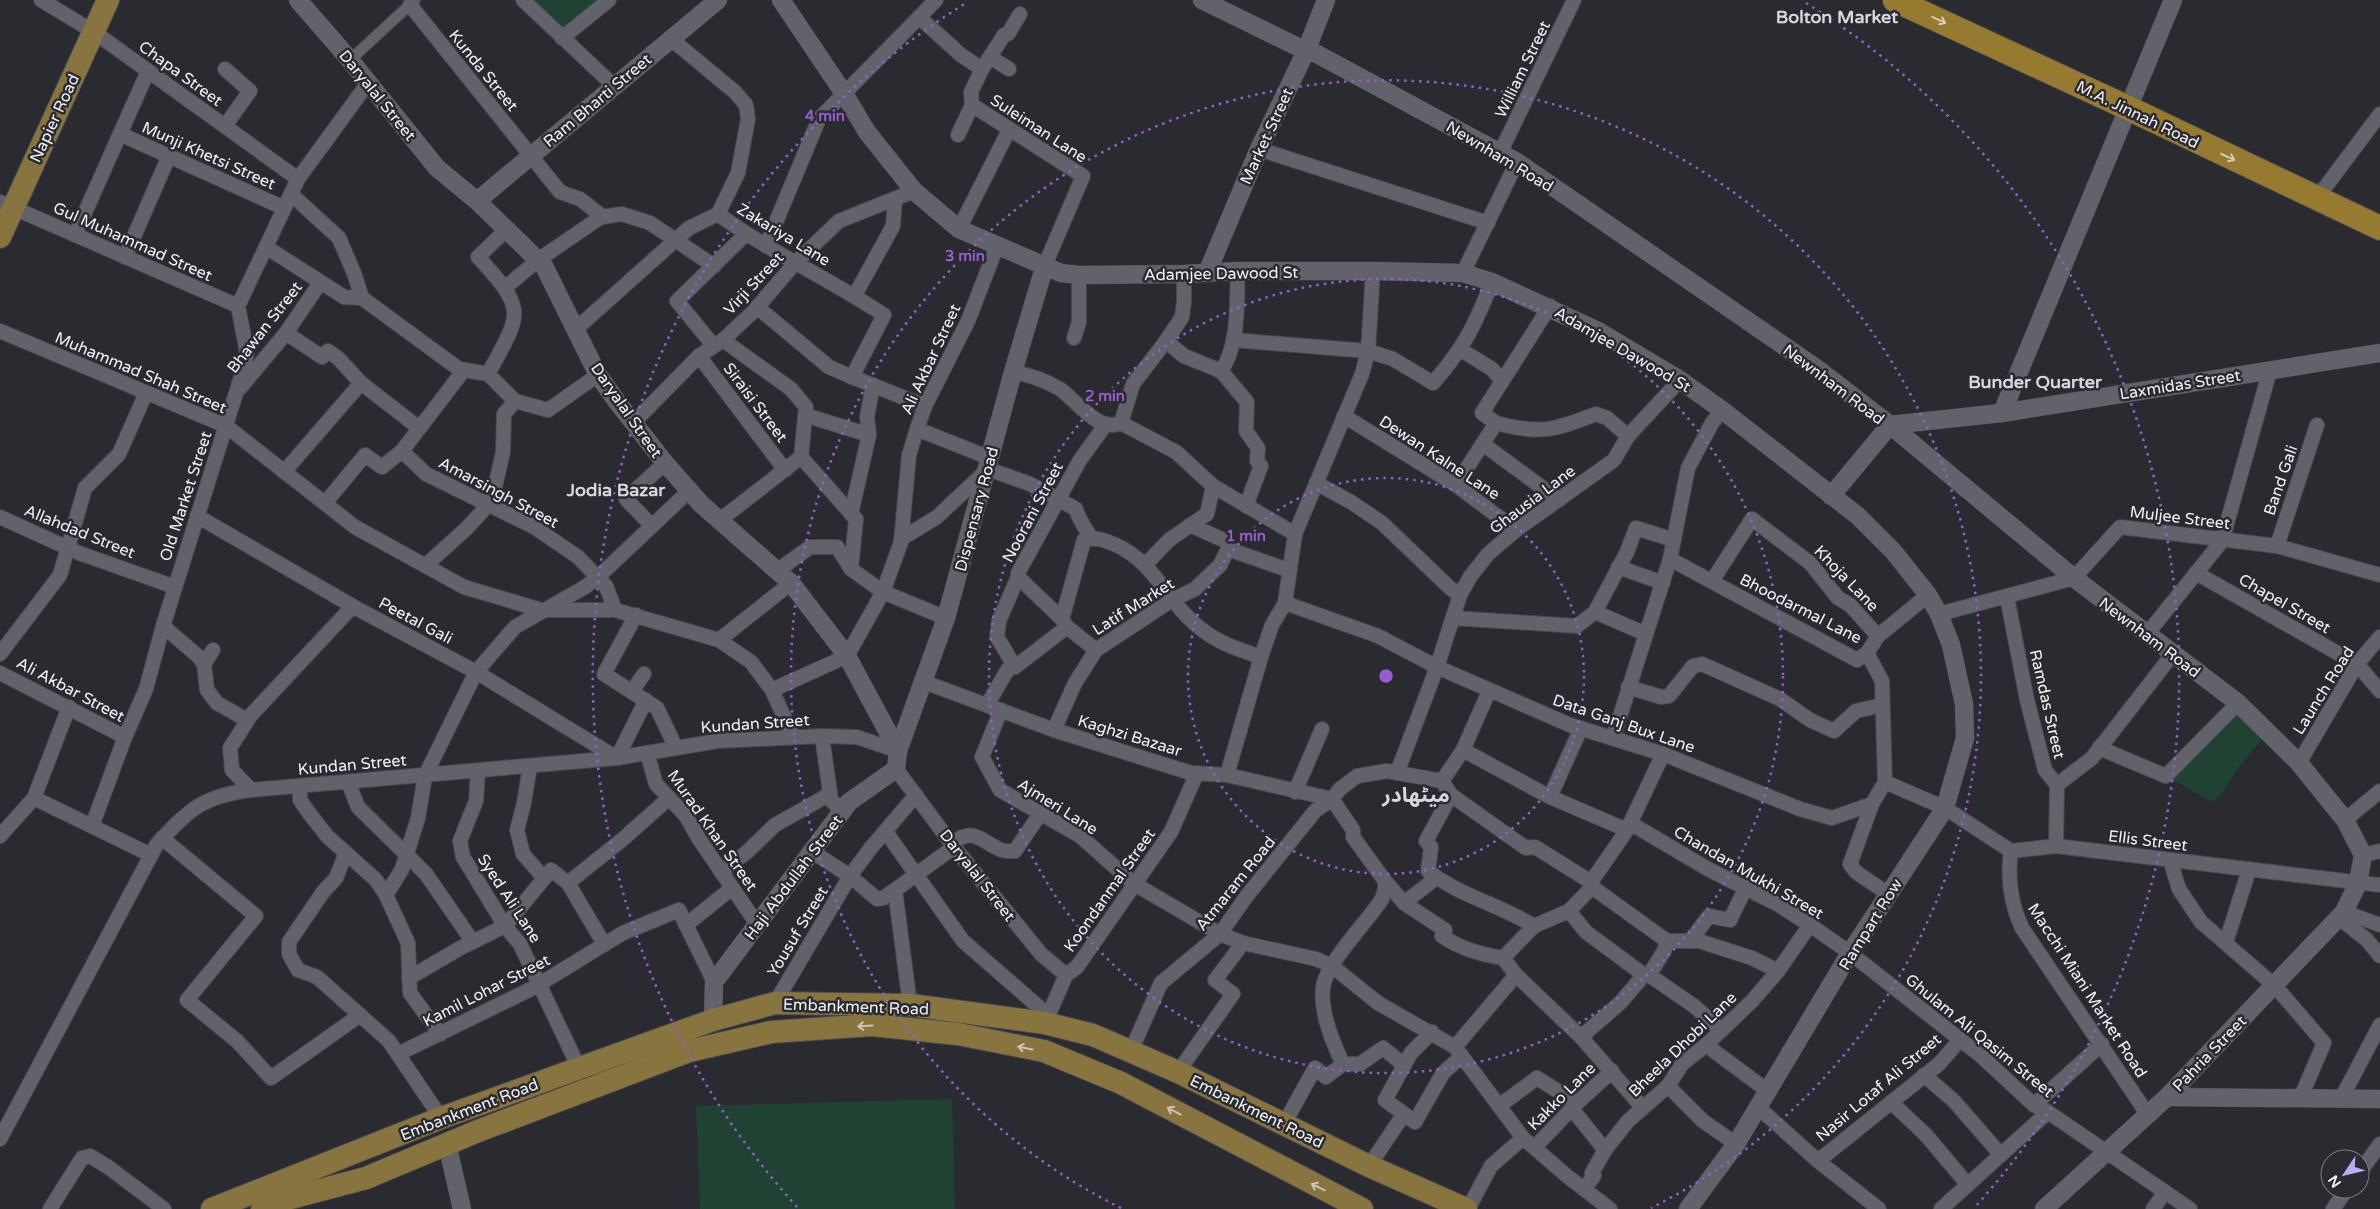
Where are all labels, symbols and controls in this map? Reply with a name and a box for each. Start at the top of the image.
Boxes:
district label: Bolton Market [1776,6,1898,28]
one-way arrow [1931,16,1946,26]
street label: William Street [1491,18,1555,121]
street label: Kunda Street [444,26,522,115]
street label: Chapa Street [135,37,226,111]
street label: Daryalal Street [334,46,420,145]
street label: Ram Bharti Street [539,50,656,152]
street label: Napier Road [26,71,84,166]
street label: M.A. Jinnah Road [2073,77,2202,153]
street label: Market Street [1236,85,1298,188]
street label: Suleiman Lane [986,90,1090,167]
text: 4 min [805,107,845,125]
street label: Munji Khetsi Street [139,117,279,194]
street label: Newnham Road [1442,117,1557,197]
one-way arrow [2220,153,2235,163]
street label: Gul Muhammad Street [50,198,215,286]
street label: Zakariya Lane [733,199,834,271]
text: 3 min [945,247,985,265]
street label: Virji Street [719,248,788,319]
street label: Adamjee Dawood St [1144,263,1298,285]
street label: Bhawan Street [223,278,307,377]
street label: Ali Akbar Street [897,301,965,418]
street label: Adamjee Dawood St [1551,303,1694,397]
street label: Muhammad Shah Street [52,328,229,418]
street label: Newnham Road [1779,340,1888,429]
street label: Daryalal Street [586,359,666,462]
street label: Siraisi Street [719,359,792,446]
street label: Laxmidas Street [2118,366,2242,404]
district label: Bunder Quarter [1968,371,2103,393]
text: 2 min [1085,387,1125,405]
street label: Dewan Kalne Lane [1375,411,1504,504]
street label: Old Market Street [156,429,216,564]
street label: Band Gali [2260,442,2302,518]
street label: Dispensary Road [951,445,1003,574]
street label: Amarsingh Street [435,453,562,533]
street label: Noorani Street [998,459,1068,566]
street label: Ghausia Lane [1486,461,1579,539]
district label: Jodia Bazar [566,479,666,501]
street label: Allahdad Street [21,501,138,563]
street label: Muljee Street [2129,502,2231,534]
text: 1 min [1226,527,1266,545]
street label: Khoja Lane [1810,541,1883,616]
street label: Chapel Street [2235,569,2334,638]
street label: Bhoodarmal Lane [1736,570,1865,648]
street label: Latif Market [1089,574,1178,640]
street label: Peetal Gali [375,593,456,649]
street label: Newnham Road [2095,593,2204,682]
street label: Launch Road [2289,643,2359,738]
street label: Ramdas Street [2025,648,2069,761]
street label: Ali Akbar Street [13,653,128,727]
centre of rings [1377,667,1395,685]
street label: Data Ganj Bux Lane [1550,690,1698,758]
street label: Kundan Street [700,710,810,738]
street label: Kaghzi Bazaar [1075,711,1185,762]
street label: Kundan Street [297,750,407,780]
street label: Murad Khan Street [663,766,762,895]
street label: Ajmeri Lane [1014,774,1101,839]
district label: میٹھادر [1381,783,1450,808]
street label: Haji Abdullah Street [740,811,847,944]
street label: Chandan Mukhi Street [1670,822,1827,924]
street label: Koondanmal Street [1060,825,1160,956]
street label: Daryalal Street [935,826,1019,926]
street label: Ellis Street [2107,826,2189,856]
street label: Atmaram Road [1192,832,1280,935]
street label: Syed Ali Lane [473,850,545,947]
street label: Rampart Row [1835,875,1907,974]
street label: Yousuf Street [763,883,833,980]
street label: Macchi Miani Market Road [2023,899,2151,1082]
street label: Kamil Lohar Street [419,950,553,1032]
street label: Ghulam Ali Qasim Street [1901,970,2058,1102]
street label: Bheela Dhobi Lane [1624,988,1741,1101]
street label: Embankment Road [783,994,929,1020]
street label: Pahria Street [2168,1011,2251,1096]
one-way arrow [857,1021,873,1030]
street label: Nasir Lotaf Ali Street [1812,1029,1945,1146]
one-way arrow [1018,1042,1034,1052]
street label: Kakko Lane [1524,1059,1600,1135]
street label: Embankment Road [1187,1071,1327,1153]
street label: Embankment Road [398,1074,541,1145]
one-way arrow [1167,1106,1182,1116]
north arrow [2320,1149,2370,1199]
text: N [2325,1172,2345,1191]
one-way arrow [1311,1182,1326,1191]

